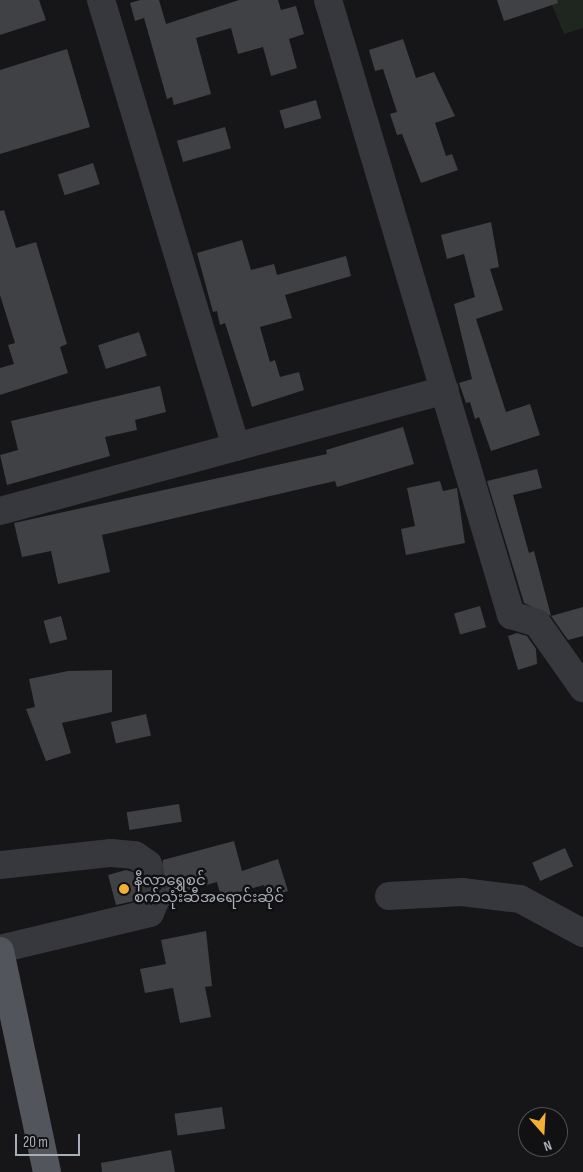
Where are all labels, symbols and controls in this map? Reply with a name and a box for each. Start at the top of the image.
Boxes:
place label: နီလာရွှေစင် စက်သုံးဆီအရောင်းဆိုင် [134,871,284,906]
marker: နီလာရွှေစင် စက်သုံးဆီအရောင်းဆိုင် [118,883,130,895]
north arrow [518,1107,568,1157]
scale bar [18,1124,82,1156]
text: 20 m [23,1133,48,1152]
text: N [541,1136,554,1155]

